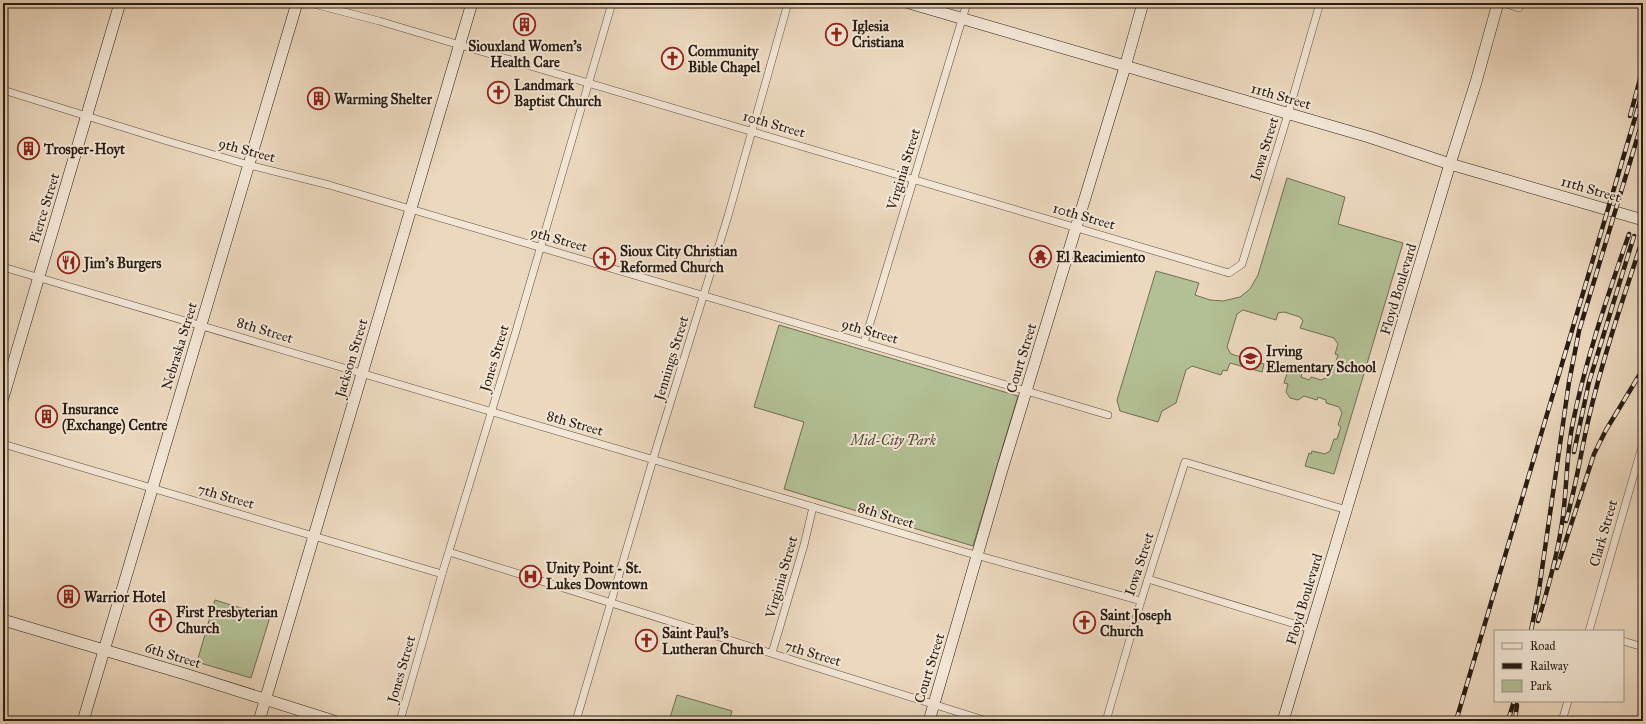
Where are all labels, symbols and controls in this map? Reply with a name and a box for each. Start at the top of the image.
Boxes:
building icon: Siouxland Women's Health Care [512,11,538,37]
place label: Iglesia Cristiana [852,18,905,51]
church icon: Iglesia Cristiana [823,21,849,47]
place label: Siouxland Women's Health Care [468,38,582,71]
place label: Community Bible Chapel [688,43,761,77]
church icon: Community Bible Chapel [659,46,685,72]
place label: Landmark Baptist Church [514,77,602,111]
church icon: Landmark Baptist Church [486,80,512,106]
street label: 11th Street [1249,80,1313,113]
building icon: Warming Shelter [306,86,332,112]
place label: Warming Shelter [334,91,433,109]
street label: 10th Street [741,107,807,142]
street label: Iowa Street [1247,115,1282,183]
street label: Virginia Street [883,126,924,213]
street label: 9th Street [217,135,277,166]
building icon: Trosper-Hoyt [16,136,42,162]
place label: Trosper-Hoyt [43,141,125,159]
street label: Pierce Street [26,171,63,245]
street label: 11th Street [1559,173,1623,206]
street label: 10th Street [1051,199,1117,234]
street label: 9th Street [529,223,589,256]
street label: Floyd Boulevard [1377,241,1420,337]
place label: Sioux City Christian Reformed Church [620,243,738,276]
temple icon: El Reacimiento [1027,244,1053,270]
church icon: Sioux City Christian Reformed Church [592,246,618,272]
place label: El Reacimiento [1056,249,1145,266]
restaurant icon: Jim's Burgers [55,250,81,276]
place label: Jim's Burgers [82,255,161,273]
street label: Nebraska Street [158,300,201,392]
street label: 8th Street [235,314,295,347]
street label: Jennings Street [650,314,693,405]
street label: 9th Street [840,315,900,348]
street label: Jackson Street [331,317,372,402]
street label: Court Street [1003,321,1040,395]
street label: Jones Street [476,323,514,396]
place label: Irving Elementary School [1266,343,1377,377]
school or university icon: Irving Elementary School [1238,346,1264,372]
place label: Insurance (Exchange) Centre [62,401,168,435]
building icon: Insurance (Exchange) Centre [34,404,60,430]
street label: 8th Street [545,407,605,440]
park label: Mid-City Park [848,432,937,449]
street label: 7th Street [196,480,256,513]
street label: Clark Street [1586,498,1621,568]
street label: 8th Street [856,499,916,532]
street label: Iowa Street [1121,530,1158,598]
street label: Virginia Street [761,534,801,621]
street label: Floyd Boulevard [1283,551,1326,647]
place label: Unity Point - St. Lukes Downtown [546,560,648,593]
hospital icon: Unity Point - St. Lukes Downtown [518,563,544,589]
building icon: Warrior Hotel [55,584,81,610]
place label: Warrior Hotel [84,589,167,606]
place label: First Presbyterian Church [176,604,278,637]
church icon: First Presbyterian Church [148,607,174,633]
place label: Saint Joseph Church [1100,607,1172,640]
church icon: Saint Joseph Church [1072,610,1098,636]
place label: Saint Paul's Lutheran Church [662,625,764,658]
church icon: Saint Paul's Lutheran Church [634,628,660,654]
legend [1494,630,1624,702]
street label: Court Street [911,631,948,705]
street label: Jones Street [383,634,420,707]
street label: 7th Street [783,637,843,670]
street label: 6th Street [143,639,203,672]
text: Road [1530,639,1556,653]
text: Railway [1530,659,1569,673]
text: Park [1530,679,1552,693]

